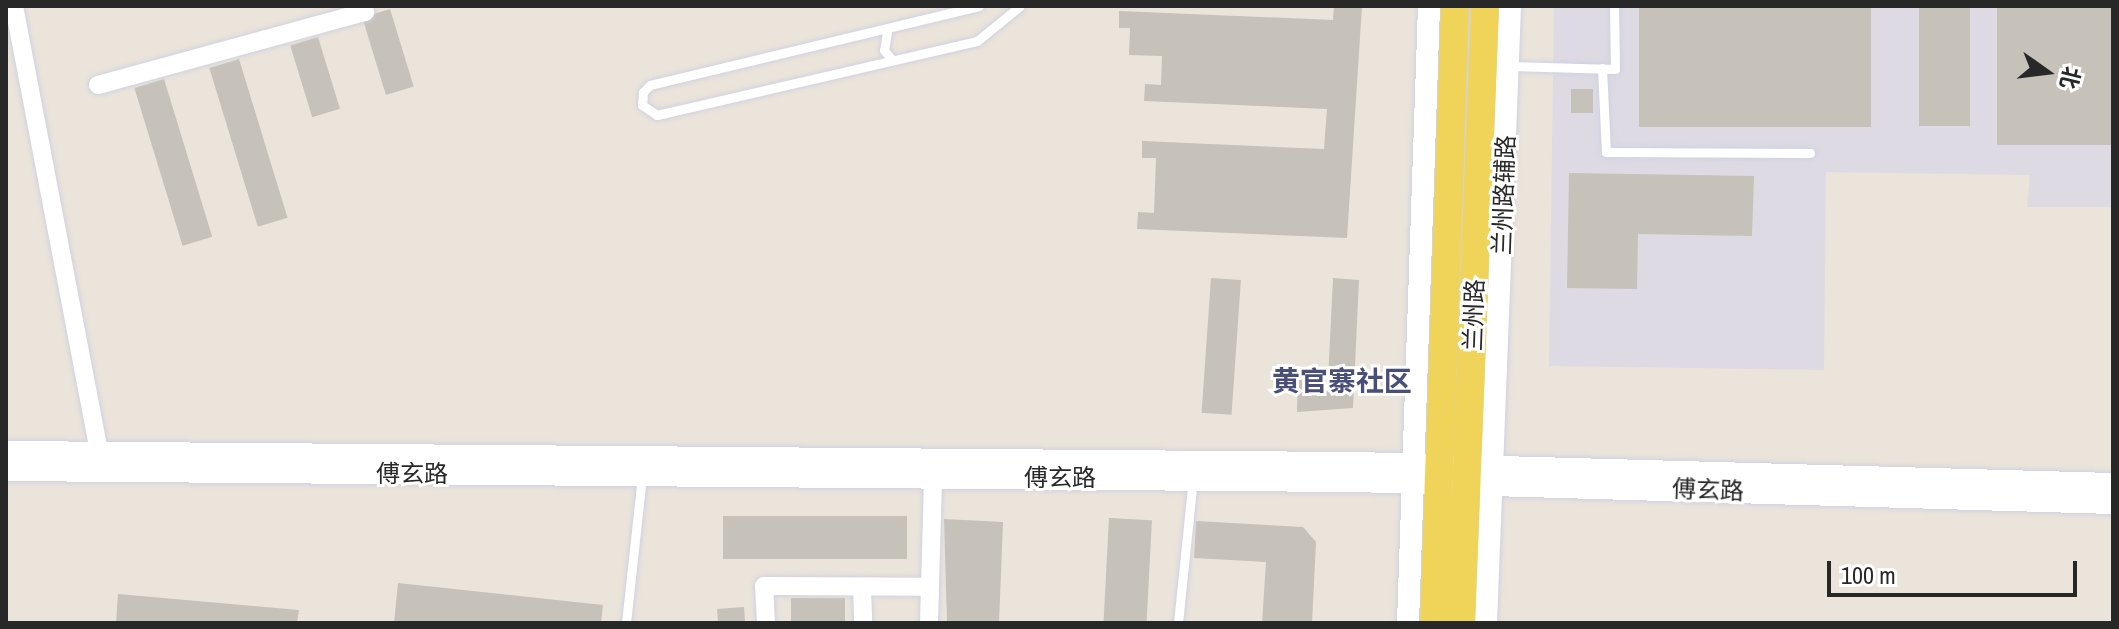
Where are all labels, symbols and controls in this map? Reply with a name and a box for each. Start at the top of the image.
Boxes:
north arrow [2007,32,2087,112]
text: 北 [2053,63,2088,92]
street label: 兰州路辅路 [1488,135,1520,255]
street label: 兰州路 [1458,279,1490,351]
district label: 黄官寨社区 [1272,364,1412,398]
street label: 傅玄路 [376,460,448,488]
street label: 傅玄路 [1024,464,1096,492]
street label: 傅玄路 [1672,474,1744,506]
scale bar [1831,545,2081,595]
text: 100 m [1841,559,1896,591]

